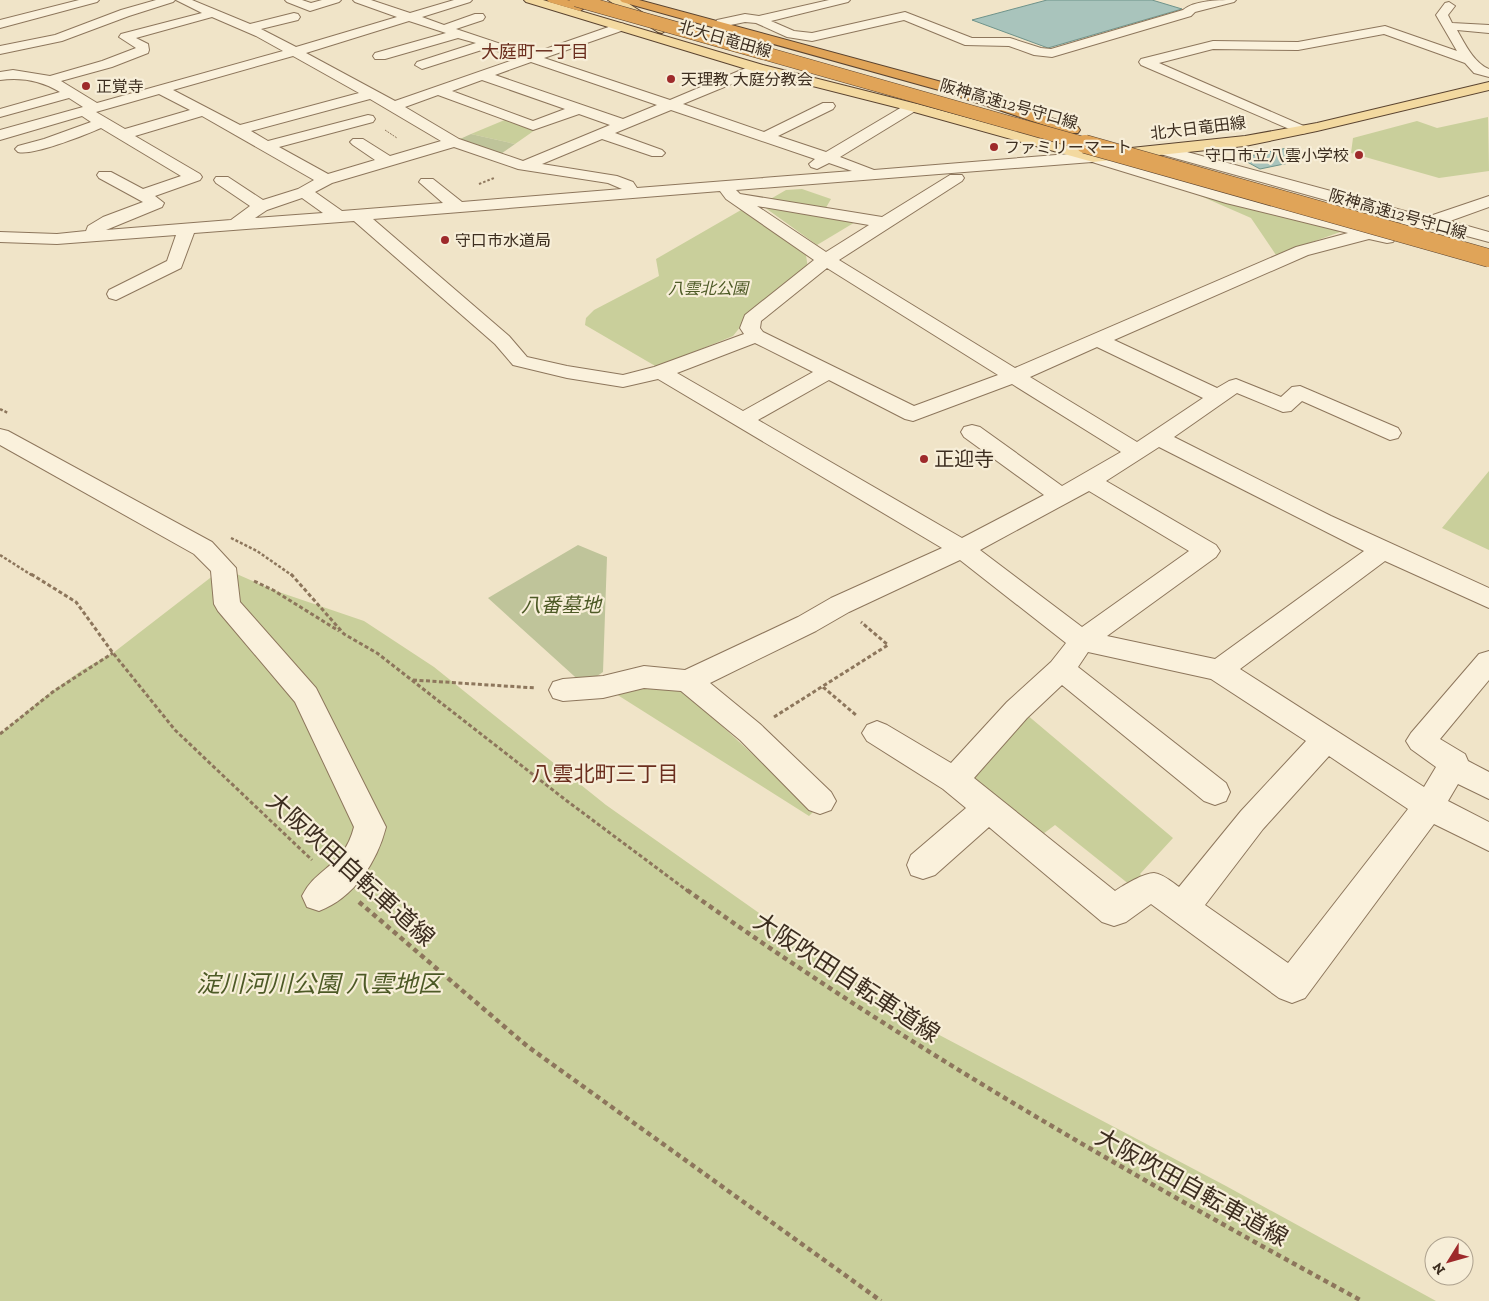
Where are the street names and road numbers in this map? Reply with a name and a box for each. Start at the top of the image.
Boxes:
street label: 北大日竜田線 [676,17,774,61]
street label: 阪神高速12号守口線 [938,75,1080,133]
street label: 北大日竜田線 [1149,113,1247,143]
street label: 阪神高速12号守口線 [1327,185,1469,243]
street label: 大阪吹田自転車道線 [261,786,441,952]
street label: 大阪吹田自転車道線 [749,906,945,1048]
street label: 大阪吹田自転車道線 [1091,1122,1293,1252]

